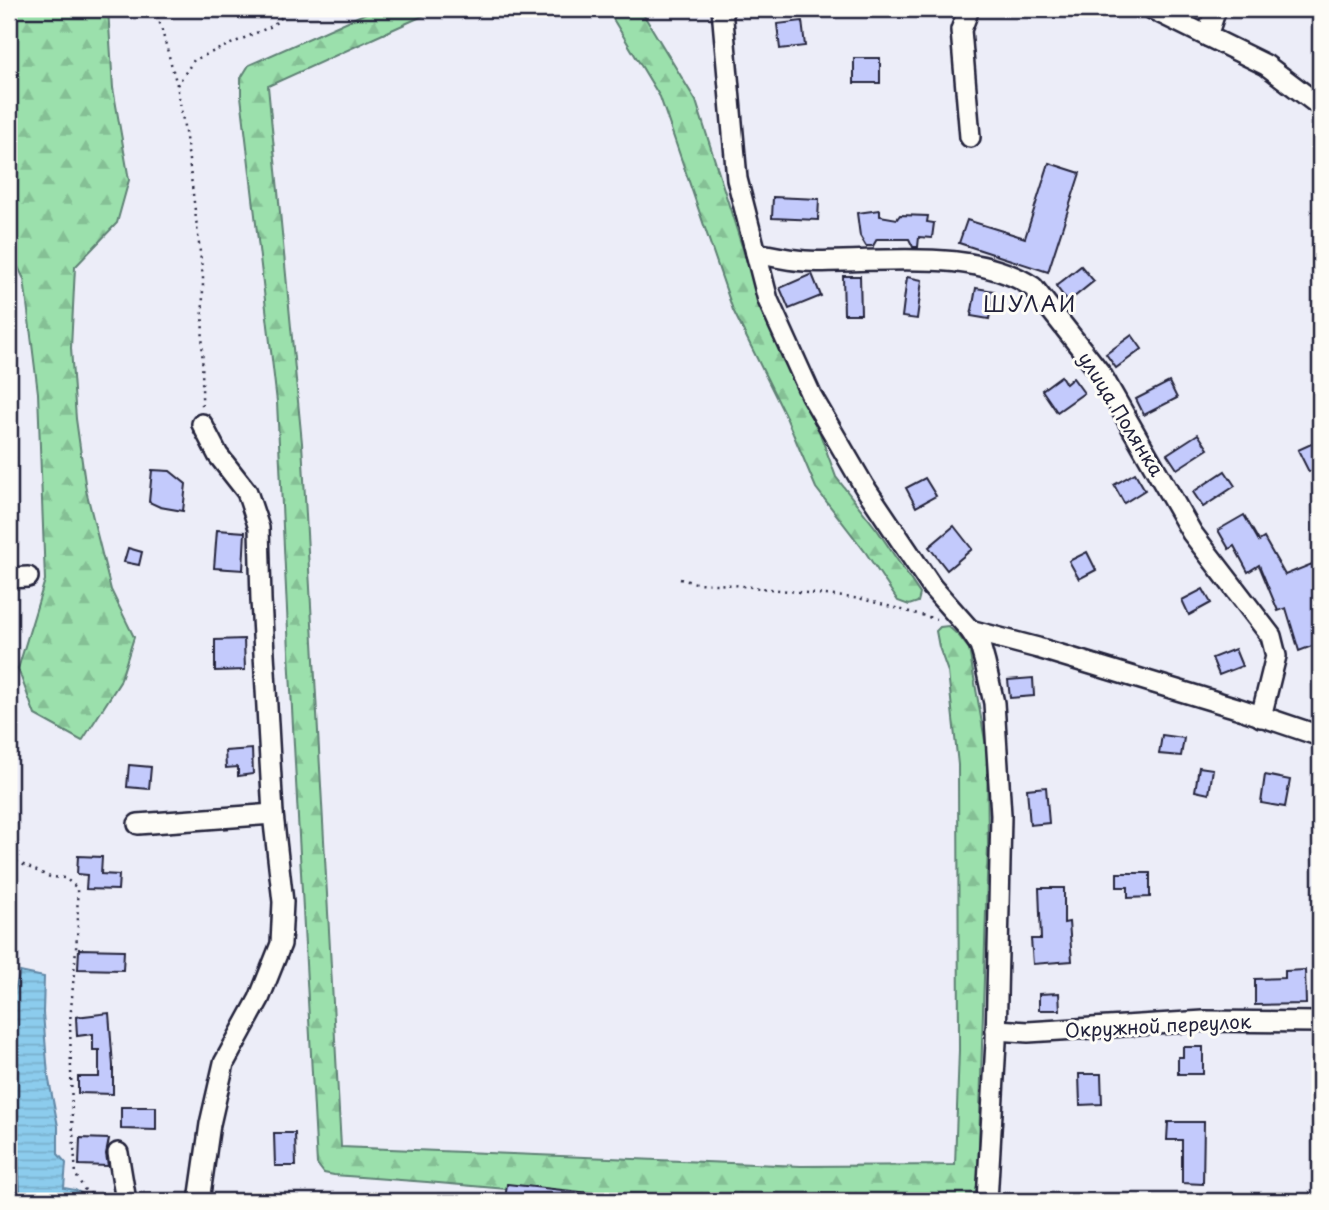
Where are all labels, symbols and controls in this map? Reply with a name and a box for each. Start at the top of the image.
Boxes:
district label: ШУЛАИ [983,287,1077,319]
street label: улица Полянка [1072,346,1171,481]
street label: Окружной переулок [1064,1006,1252,1044]

